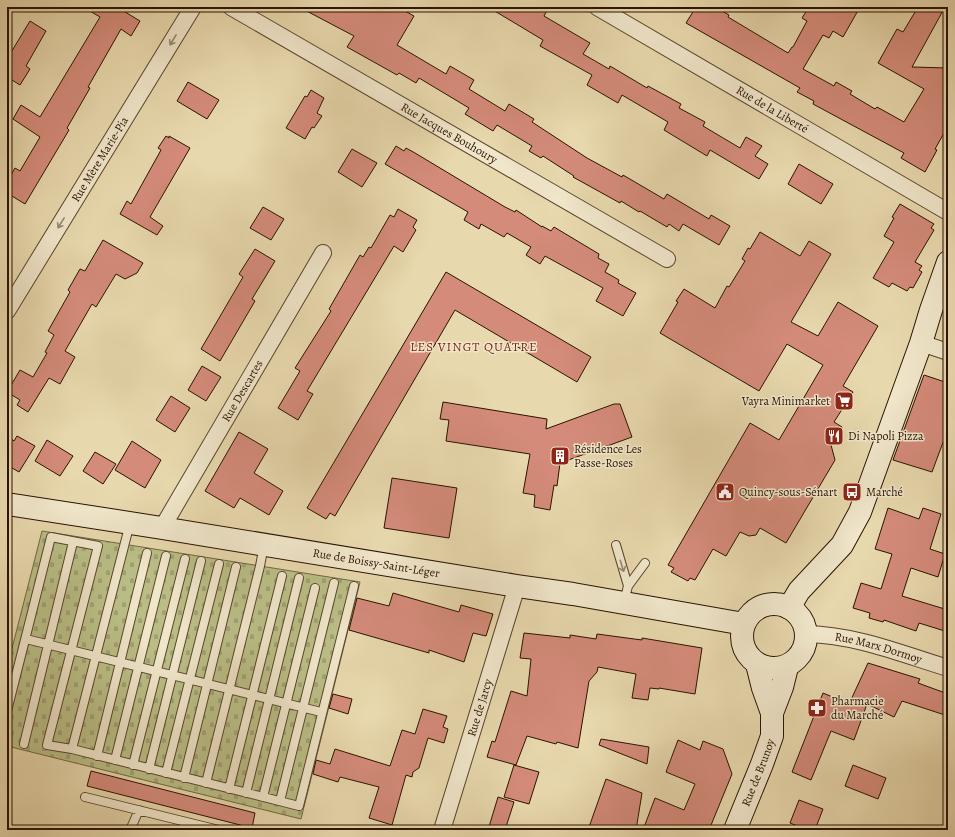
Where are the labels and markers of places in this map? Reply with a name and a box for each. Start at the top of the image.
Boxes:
supermarket icon: Vayra Minimarket [833,390,855,412]
place label: Vayra Minimarket [741,393,830,409]
restaurant icon: Di Napoli Pizza [823,425,845,447]
place label: Di Napoli Pizza [848,428,924,444]
place label: Résidence Les Passe-Roses [574,441,642,471]
building icon: Résidence Les Passe-Roses [549,445,571,467]
public building icon: Quincy-sous-Sénart [714,481,736,503]
bus stop icon: Marché [841,481,863,503]
place label: Quincy-sous-Sénart [739,484,837,500]
place label: Marché [866,484,903,500]
place label: Pharmacie du Marché [831,693,884,723]
pharmacy icon: Pharmacie du Marché [806,697,828,719]

